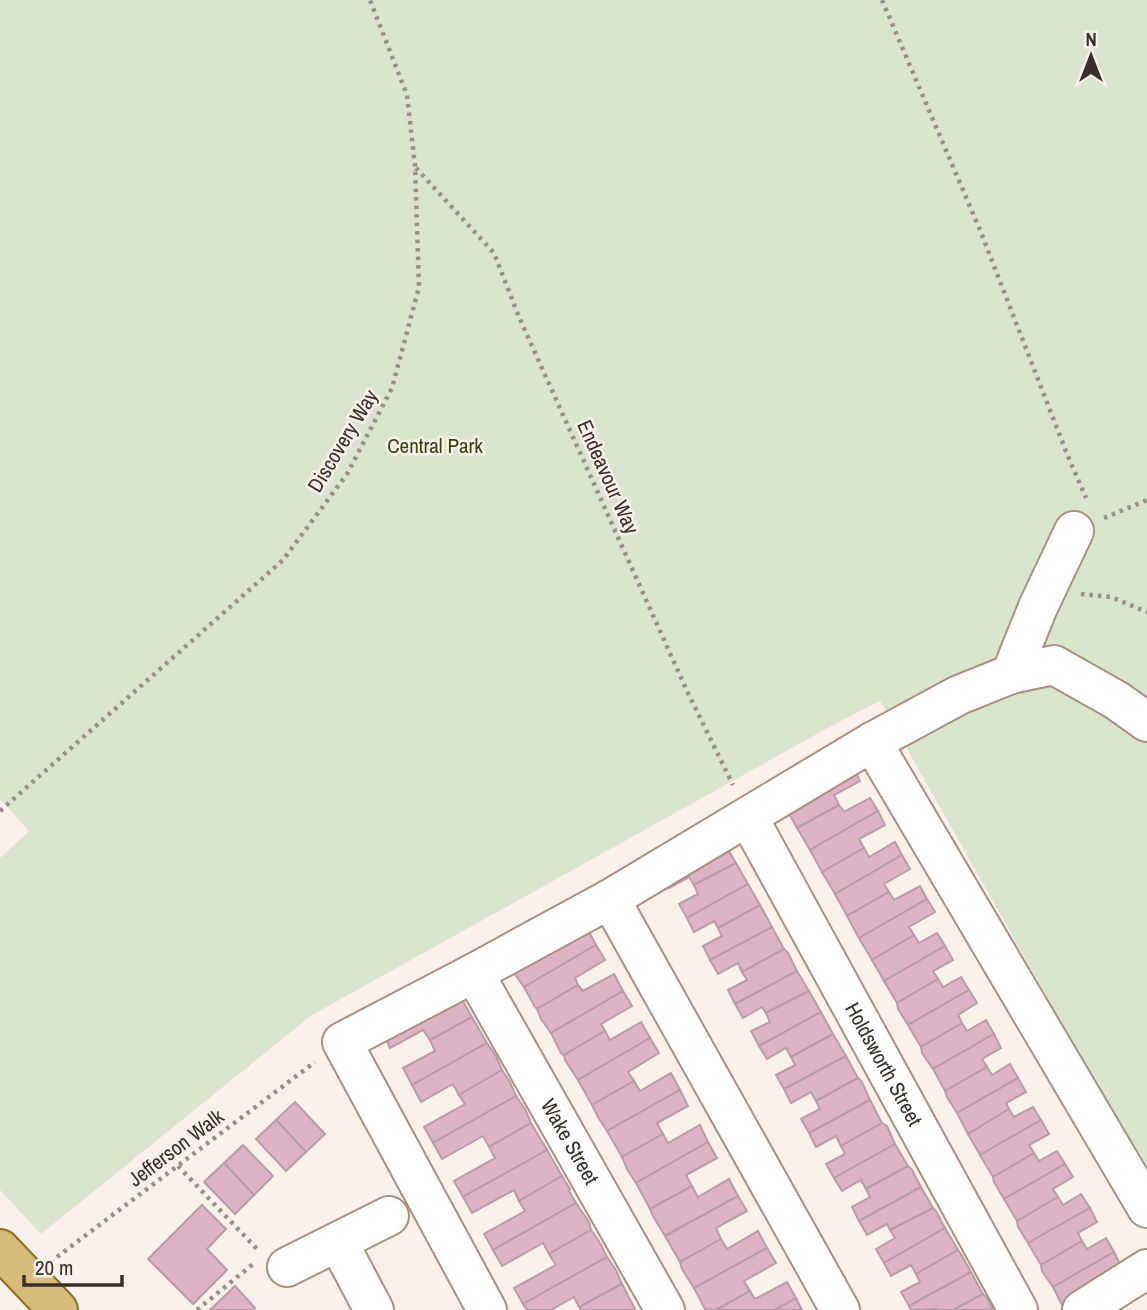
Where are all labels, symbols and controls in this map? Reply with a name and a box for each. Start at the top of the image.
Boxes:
north arrow [1056,21,1126,91]
text: N [1085,26,1097,52]
street label: Discovery Way [300,384,385,498]
street label: Endeavour Way [570,415,647,539]
park label: Central Park [387,431,483,460]
street label: Holdsworth Street [838,997,930,1131]
street label: Wake Street [534,1093,606,1190]
street label: Jefferson Walk [122,1102,230,1193]
scale bar [24,1244,122,1288]
text: 20 m [35,1253,73,1282]

